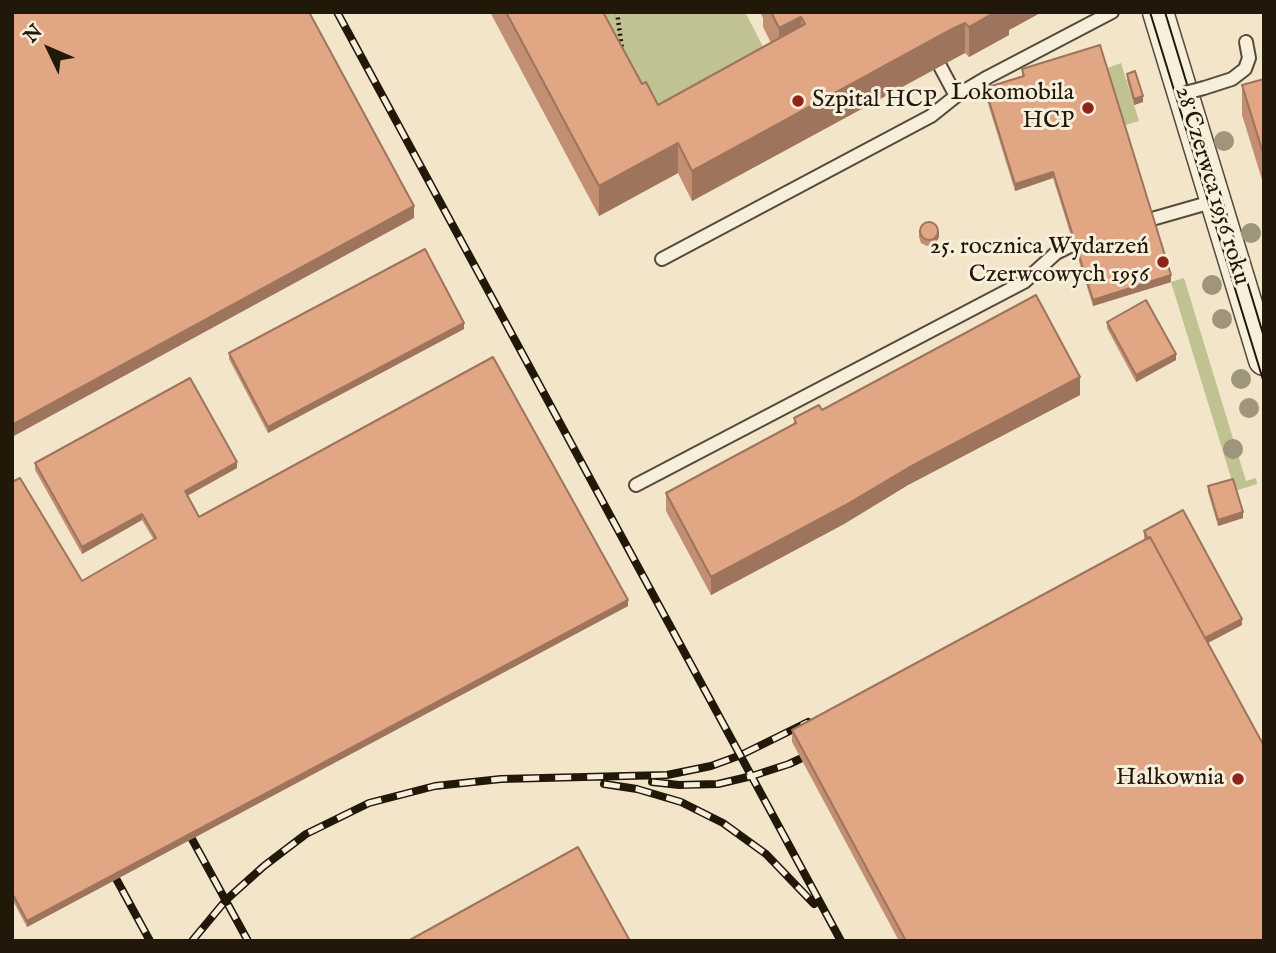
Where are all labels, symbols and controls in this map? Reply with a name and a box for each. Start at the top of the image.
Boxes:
north arrow [14,14,84,84]
text: N [20,20,48,49]
place label: Lokomobila HCP [951,80,1074,136]
street label: 28 Czerwca 1956 roku [1167,83,1255,289]
place label: Szpital HCP [812,87,937,115]
marker: Szpital HCP [790,93,806,109]
marker: Lokomobila HCP [1080,100,1096,116]
place label: 25. rocznica Wydarzeń Czerwcowych 1956 [930,234,1149,290]
marker: 25. rocznica Wydarzeń Czerwcowych 1956 [1155,254,1171,270]
place label: Halkownia [1116,765,1224,793]
marker: Halkownia [1230,771,1246,787]

